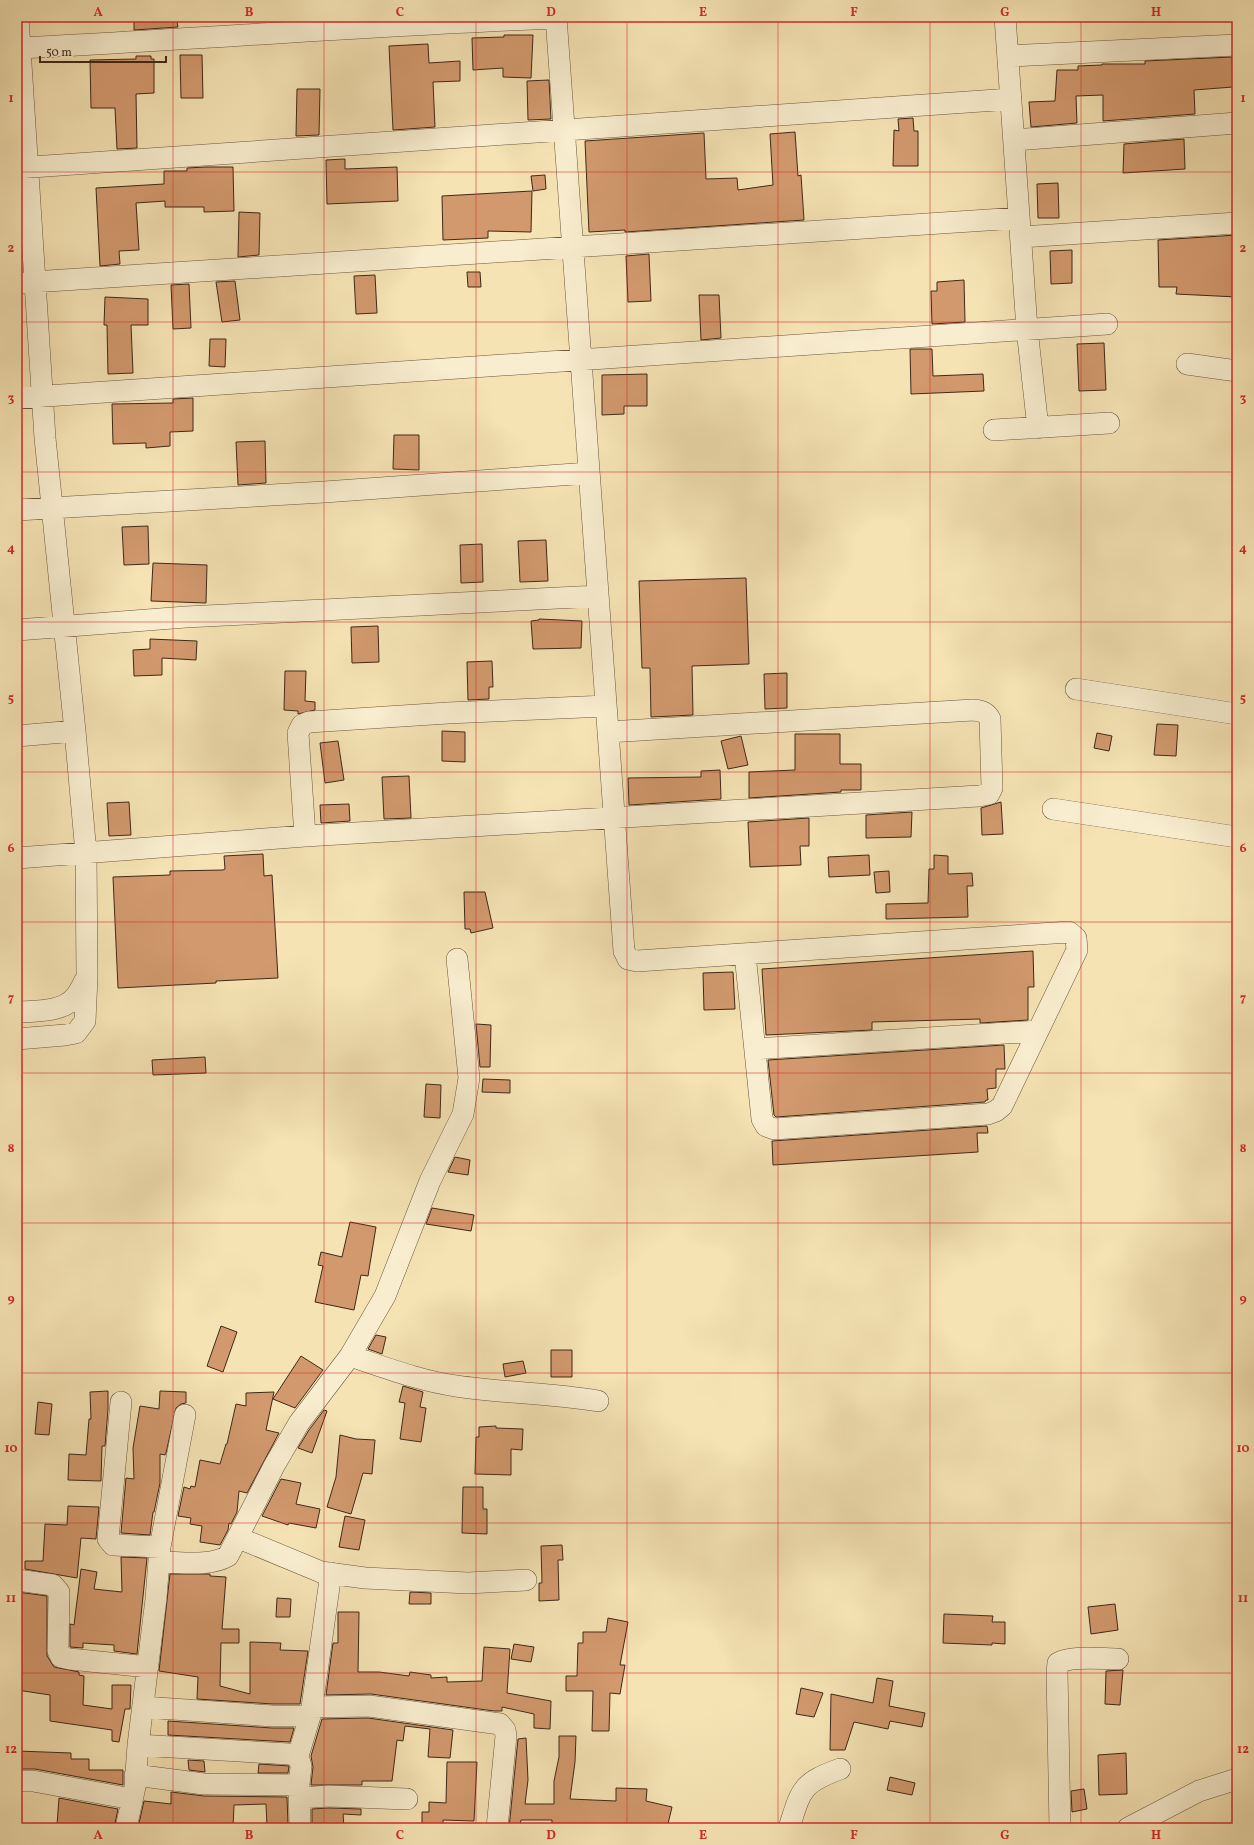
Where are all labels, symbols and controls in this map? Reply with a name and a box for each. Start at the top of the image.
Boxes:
text: A [93,4,103,22]
text: B [245,4,254,22]
text: C [396,4,404,22]
text: D [546,4,556,22]
text: E [699,4,707,22]
text: F [850,4,858,22]
text: G [1000,4,1010,22]
text: H [1151,4,1161,22]
scale bar [40,38,166,64]
text: 50 m [46,45,72,61]
text: 1 [8,90,14,108]
text: 1 [1240,90,1246,108]
text: 2 [8,240,15,258]
text: 2 [1240,240,1247,258]
text: 3 [8,390,15,408]
text: 3 [1240,390,1247,408]
text: 4 [7,540,15,558]
text: 4 [1239,540,1247,558]
text: 5 [8,690,14,708]
text: 5 [1240,690,1246,708]
text: 6 [7,840,15,858]
text: 6 [1239,840,1247,858]
text: 7 [8,990,14,1008]
text: 7 [1240,990,1246,1008]
text: 8 [7,1140,15,1158]
text: 8 [1239,1140,1247,1158]
text: 9 [7,1290,15,1308]
text: 9 [1239,1290,1247,1308]
text: 10 [4,1440,18,1458]
text: 10 [1236,1440,1250,1458]
text: 11 [6,1590,16,1608]
text: 11 [1238,1590,1248,1608]
text: 12 [5,1741,17,1759]
text: 12 [1237,1741,1249,1759]
text: A [93,1827,103,1845]
text: B [245,1827,254,1845]
text: C [396,1827,404,1845]
text: D [546,1827,556,1845]
text: E [699,1827,707,1845]
text: F [850,1827,858,1845]
text: G [1000,1827,1010,1845]
text: H [1151,1827,1161,1845]

